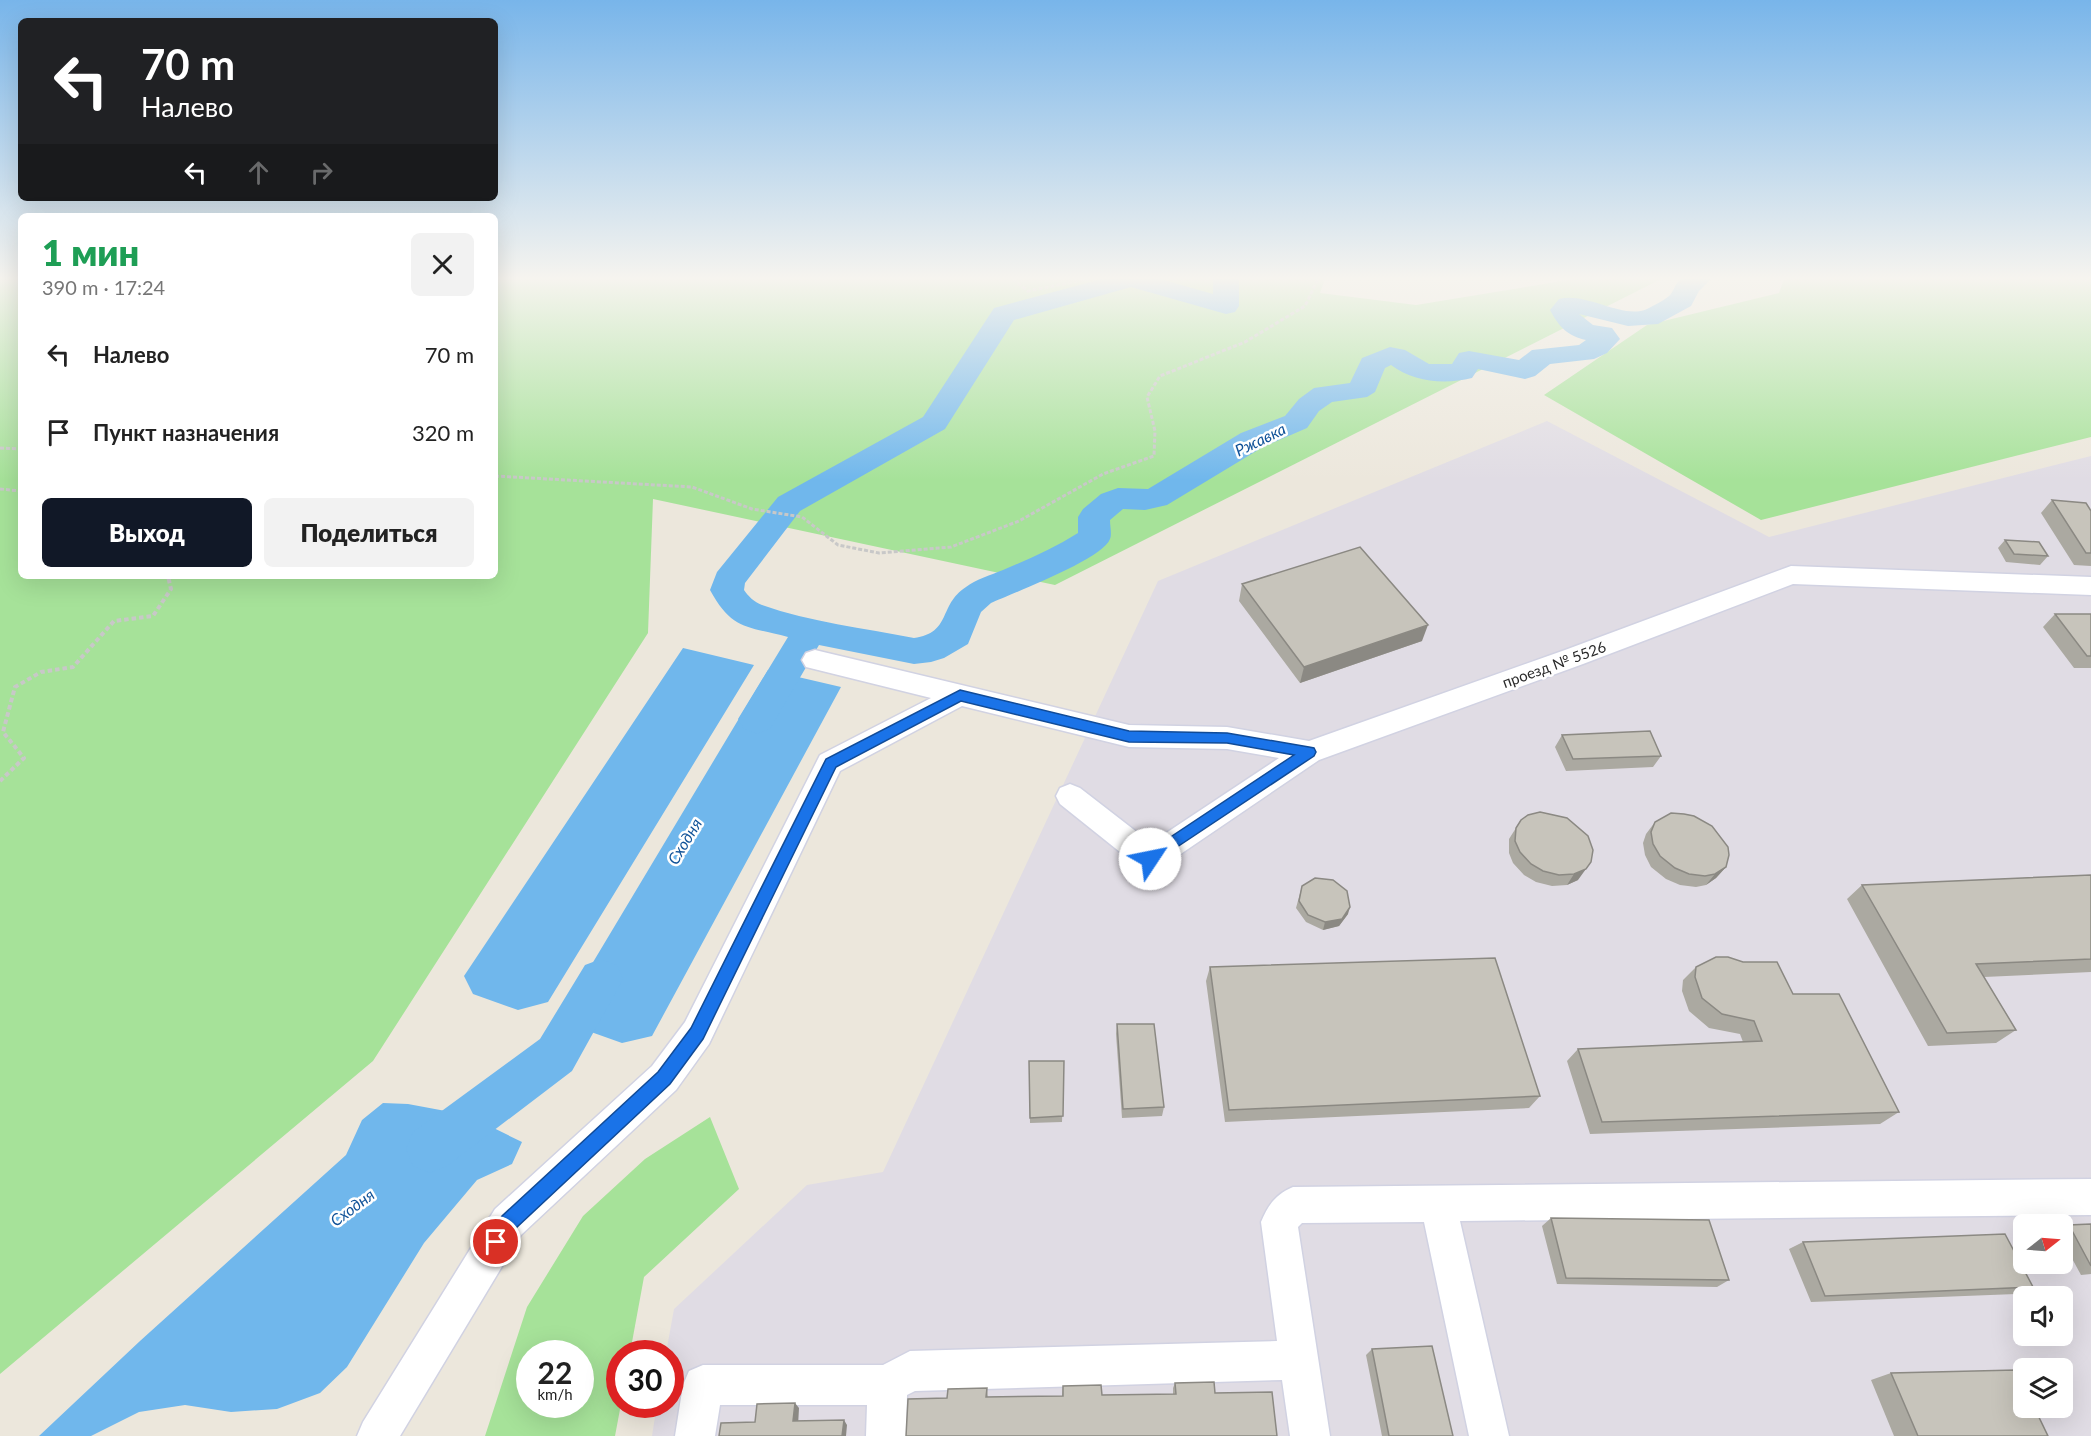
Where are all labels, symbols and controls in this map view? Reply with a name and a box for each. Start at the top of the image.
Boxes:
text: 70 m [141,39,235,89]
icon: left [42,42,120,120]
text: Налево [141,90,233,123]
icon: left [179,156,212,189]
icon: ahead [242,156,275,189]
icon: right [305,156,338,189]
text: 1 мин [42,230,139,274]
button: close [411,233,474,296]
text: 390 m · 17:24 [42,275,165,299]
icon: left [42,338,75,371]
text: Налево [93,341,169,368]
text: 70 m [425,341,474,368]
icon: arrive [42,416,75,449]
text: Пункт назначения [93,419,279,446]
text: 320 m [412,419,474,446]
water label: Ржавка [1232,419,1288,459]
button: Выход [42,498,252,567]
button: Поделиться [264,498,474,567]
street label: проезд № 5526 [1500,637,1609,691]
water label: Сходня [663,815,705,867]
position arrow [1118,827,1182,891]
water label: Сходня [326,1184,378,1230]
north arrow [2013,1214,2073,1274]
map controls [2013,1214,2073,1418]
pin [470,1216,521,1267]
icon: arrive [479,1225,512,1258]
button: sound [2013,1286,2073,1346]
speed limit sign: 30 [606,1340,684,1418]
text: 22 [538,1354,572,1390]
button: layers [2013,1358,2073,1418]
text: km/h [537,1385,573,1403]

